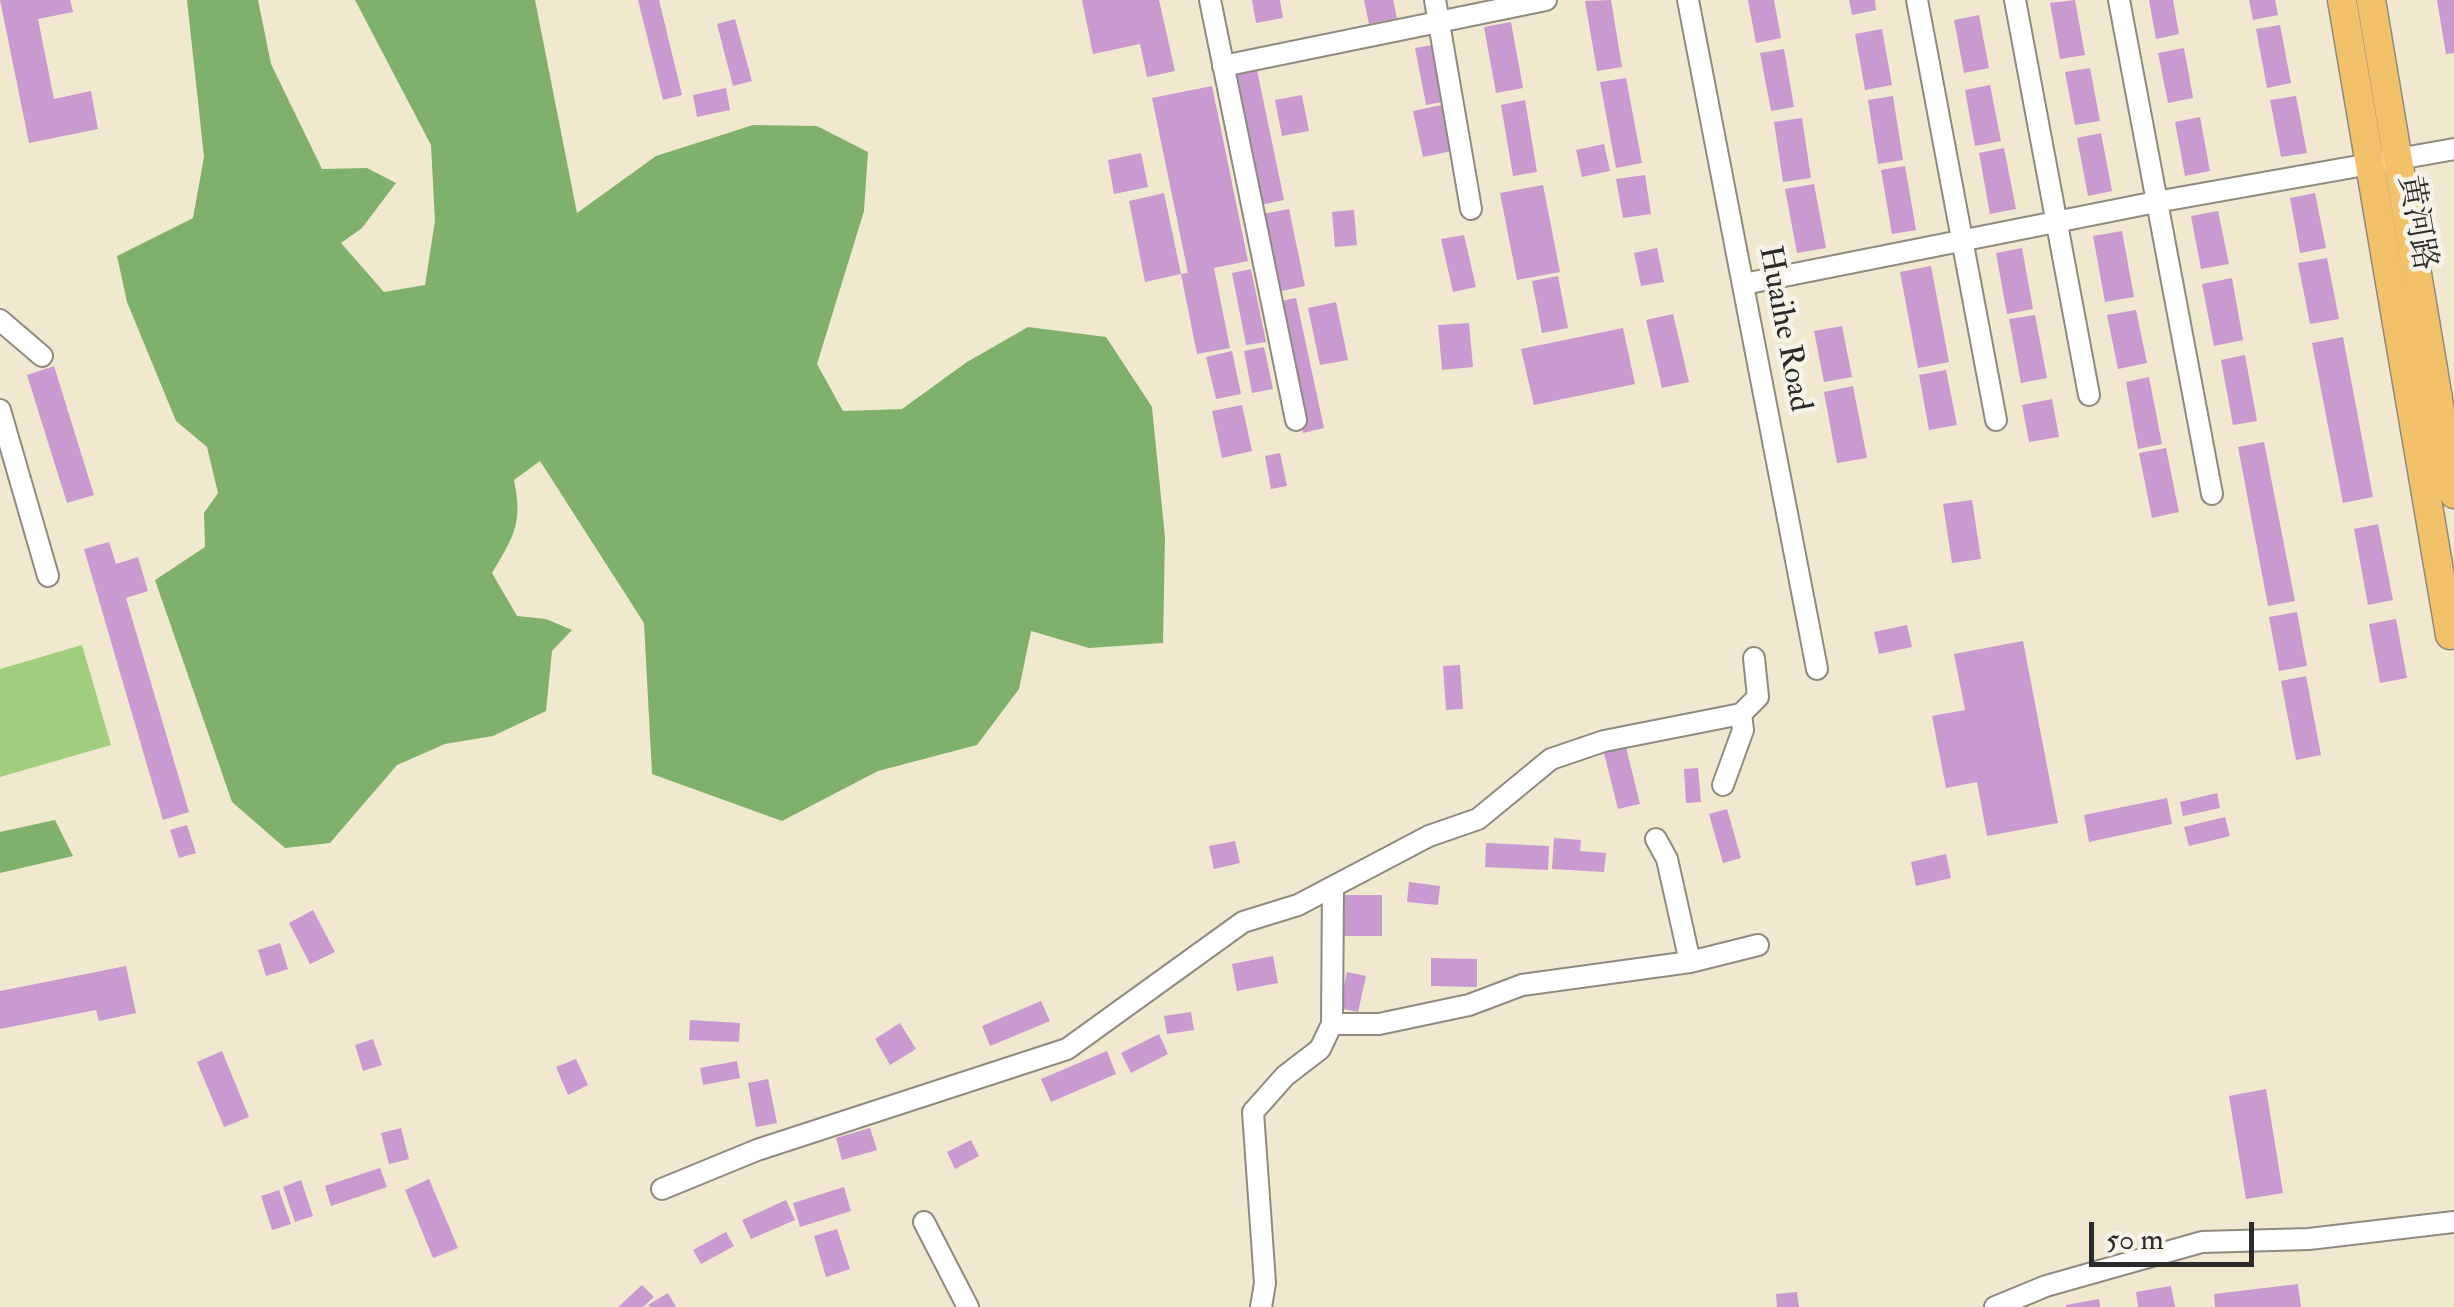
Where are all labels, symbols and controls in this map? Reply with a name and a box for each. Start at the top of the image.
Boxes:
street label: 黄河路 [2388,172,2442,274]
street label: Huaihe Road [1748,243,1818,415]
scale bar [2094,1202,2259,1264]
text: 50 m [2106,1221,2164,1258]

